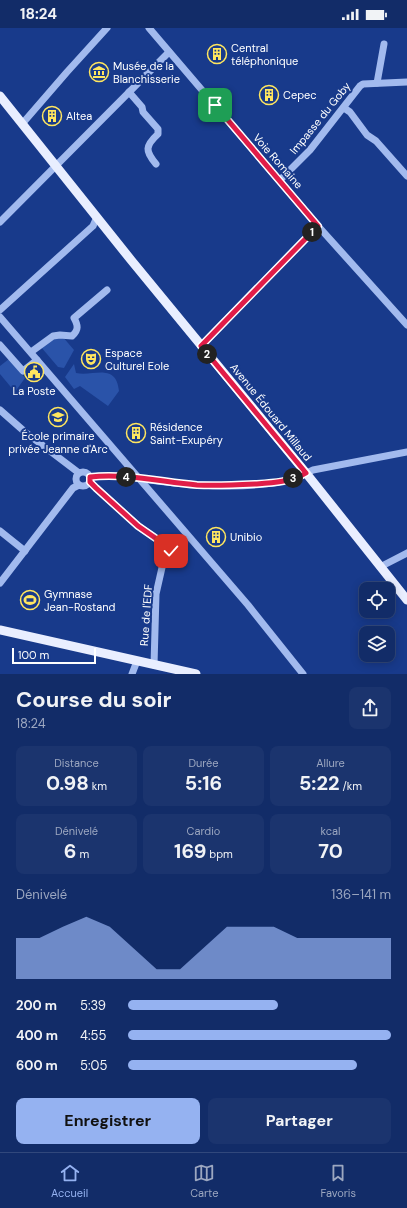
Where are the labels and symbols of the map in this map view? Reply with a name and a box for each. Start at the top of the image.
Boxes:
place label: Central téléphonique [231,41,298,68]
building icon: Central téléphonique [206,43,228,65]
place label: Musée de la Blanchisserie [113,59,180,86]
museum icon: Musée de la Blanchisserie [88,61,110,83]
street label: Impasse du Goby [287,79,353,157]
building icon: Cepec [258,84,280,106]
pin [198,88,232,122]
place label: Cepec [283,88,317,102]
building icon: Altea [41,105,63,127]
place label: Altea [66,109,92,123]
street label: Voie Romaine [250,130,306,192]
pin: 1 [302,222,322,242]
pin: 2 [197,344,217,364]
place label: Espace Culturel Eole [105,346,169,373]
theatre icon: Espace Culturel Eole [80,348,102,370]
street label: Avenue Édouard Millaud [227,360,315,464]
public building icon: La Poste [23,361,45,383]
place label: La Poste [13,384,55,398]
school or university icon: École primaire privée Jeanne d'Arc [47,406,69,428]
place label: Résidence Saint-Exupéry [150,420,223,447]
building icon: Résidence Saint-Exupéry [125,422,147,444]
place label: École primaire privée Jeanne d'Arc [8,429,108,456]
pin: 4 [116,467,136,487]
pin: 3 [283,468,303,488]
building icon: Unibio [205,526,227,548]
place label: Unibio [230,530,262,544]
pin [154,534,188,568]
street label: Rue de l'EDF [137,583,155,646]
place label: Gymnase Jean-Rostand [44,587,116,614]
sports icon: Gymnase Jean-Rostand [19,589,41,611]
scale bar [12,646,96,665]

